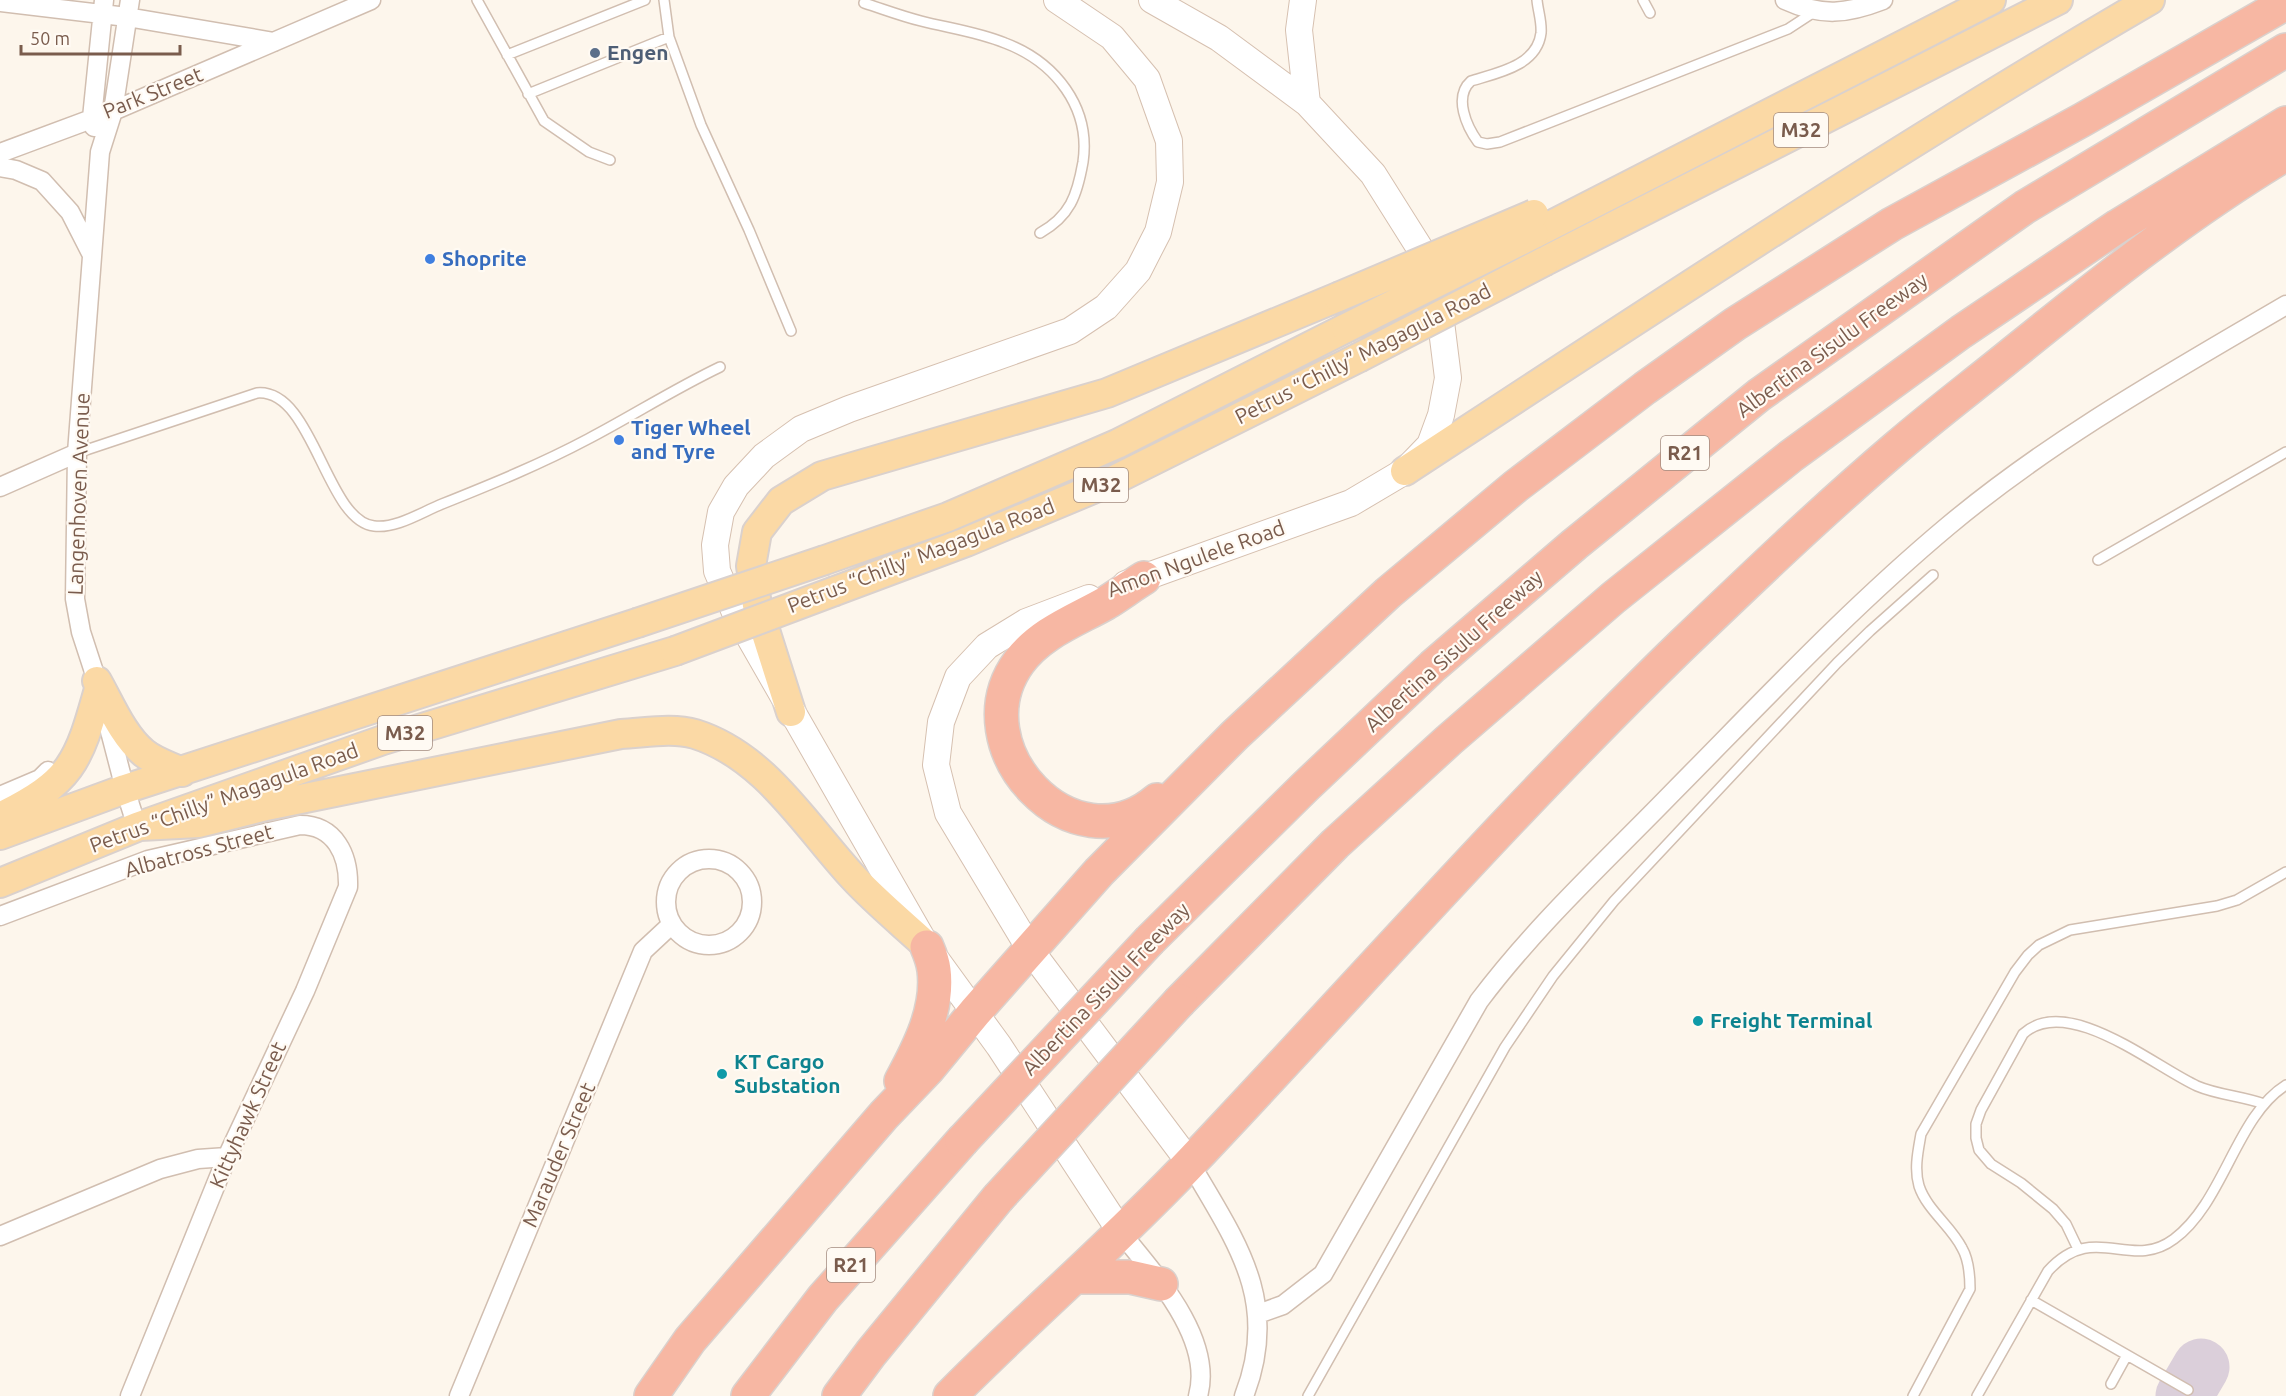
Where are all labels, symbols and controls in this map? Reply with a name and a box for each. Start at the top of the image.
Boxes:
scale bar [21,18,180,56]
text: 50 m [30,28,70,48]
place label: Engen [607,40,669,64]
marker: Engen [588,46,602,60]
street label: Park Street [99,61,206,123]
road number: M32 [1774,113,1828,147]
place label: Shoprite [442,246,527,270]
marker: Shoprite [423,252,437,266]
street label: Albertina Sisulu Freeway [1731,267,1932,422]
street label: Petrus “Chilly” Magagula Road [1231,278,1495,428]
street label: Langenhoven Avenue [62,392,94,596]
place label: Tiger Wheel and Tyre [631,415,751,463]
marker: Tiger Wheel and Tyre [612,433,626,447]
road number: R21 [1661,436,1709,470]
road number: M32 [1074,468,1128,502]
street label: Petrus “Chilly” Magagula Road [784,493,1058,617]
street label: Amon Ngulele Road [1104,515,1288,601]
street label: Albertina Sisulu Freeway [1360,564,1547,736]
road number: M32 [378,716,432,750]
street label: Petrus “Chilly” Magagula Road [86,737,361,857]
street label: Albatross Street [122,819,275,881]
street label: Albertina Sisulu Freeway [1017,897,1194,1080]
place label: Freight Terminal [1710,1008,1872,1032]
marker: Freight Terminal [1691,1014,1705,1028]
street label: Kittyhawk Street [204,1038,290,1192]
place label: KT Cargo Substation [734,1049,841,1097]
marker: KT Cargo Substation [715,1067,729,1081]
street label: Marauder Street [517,1079,599,1231]
road number: R21 [827,1248,875,1282]

